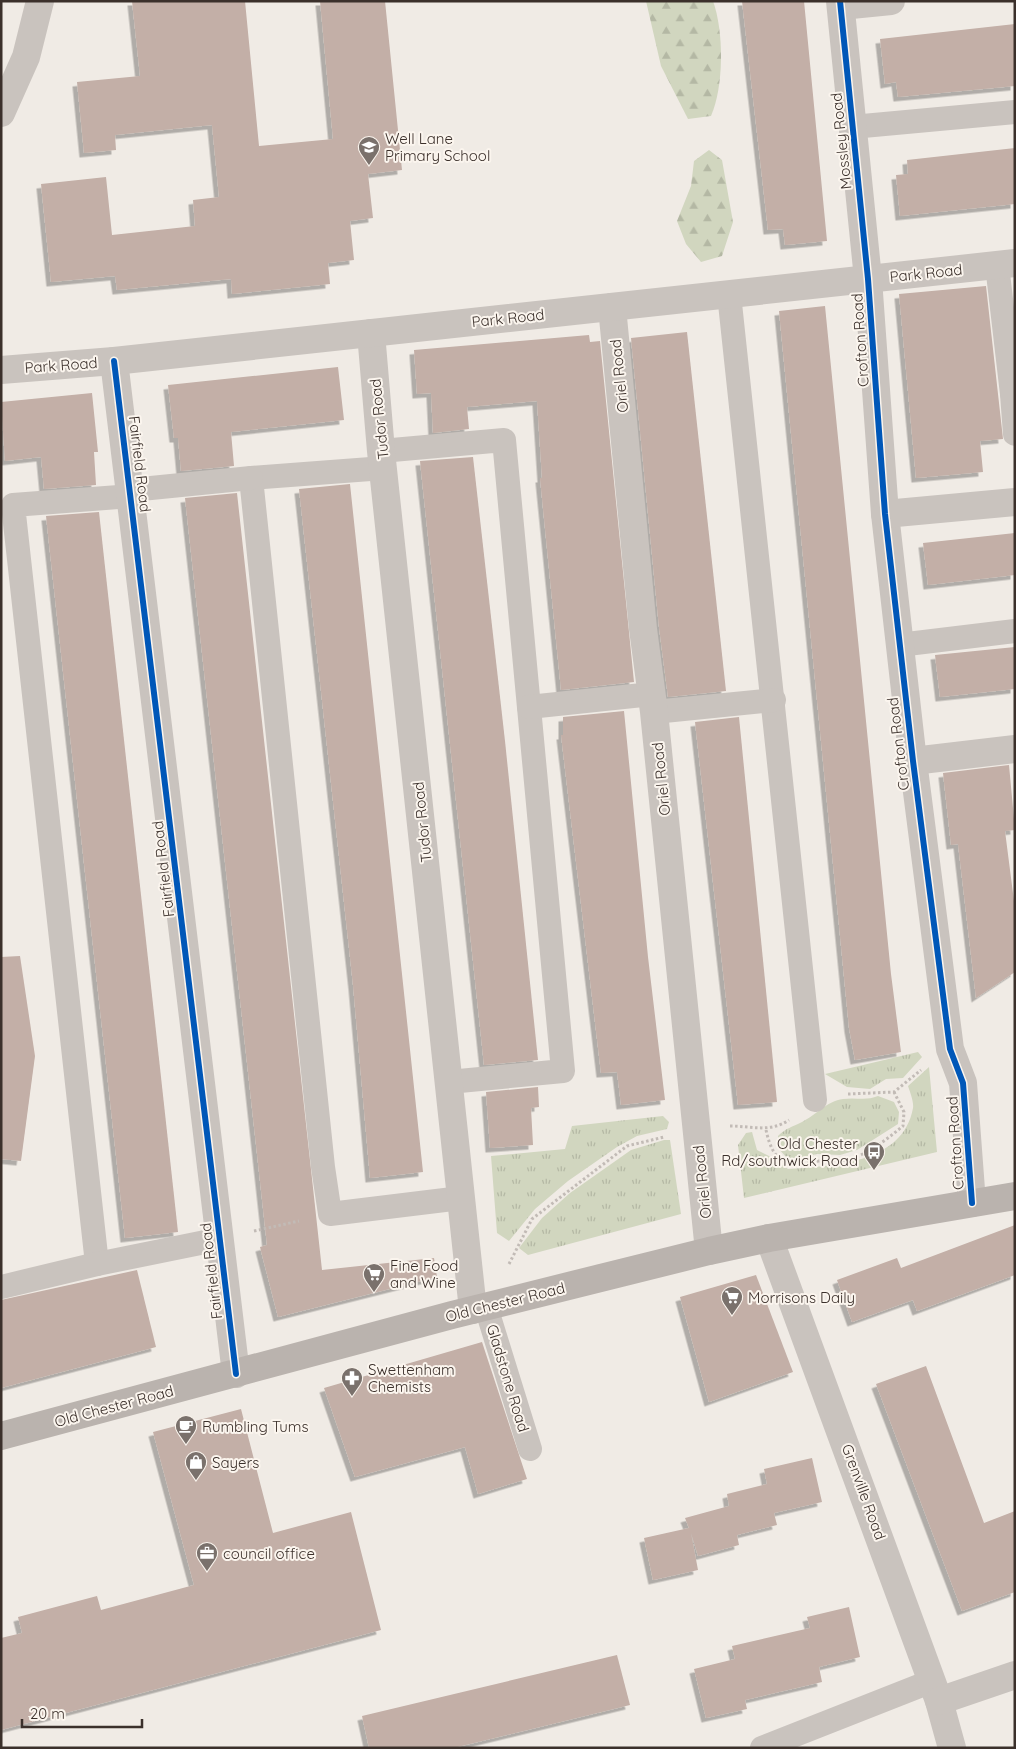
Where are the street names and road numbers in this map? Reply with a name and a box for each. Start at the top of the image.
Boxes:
street label: Mossley Road [826,92,856,190]
street label: Park Road [889,260,963,286]
street label: Crofton Road [847,293,873,387]
street label: Park Road [471,305,545,331]
street label: Oriel Road [606,338,632,414]
street label: Park Road [24,353,98,377]
street label: Tudor Road [365,378,393,460]
street label: Fairfield Road [125,415,155,513]
street label: Crofton Road [883,696,913,792]
street label: Oriel Road [648,741,674,817]
street label: Tudor Road [408,781,436,863]
street label: Fairfield Road [148,820,178,918]
street label: Crofton Road [942,1096,968,1190]
street label: Oriel Road [689,1144,715,1220]
street label: Fairfield Road [196,1222,226,1320]
street label: Old Chester Road [443,1278,567,1326]
street label: Gladstone Road [483,1322,533,1434]
street label: Old Chester Road [52,1381,176,1431]
street label: Grenville Road [838,1441,890,1543]

